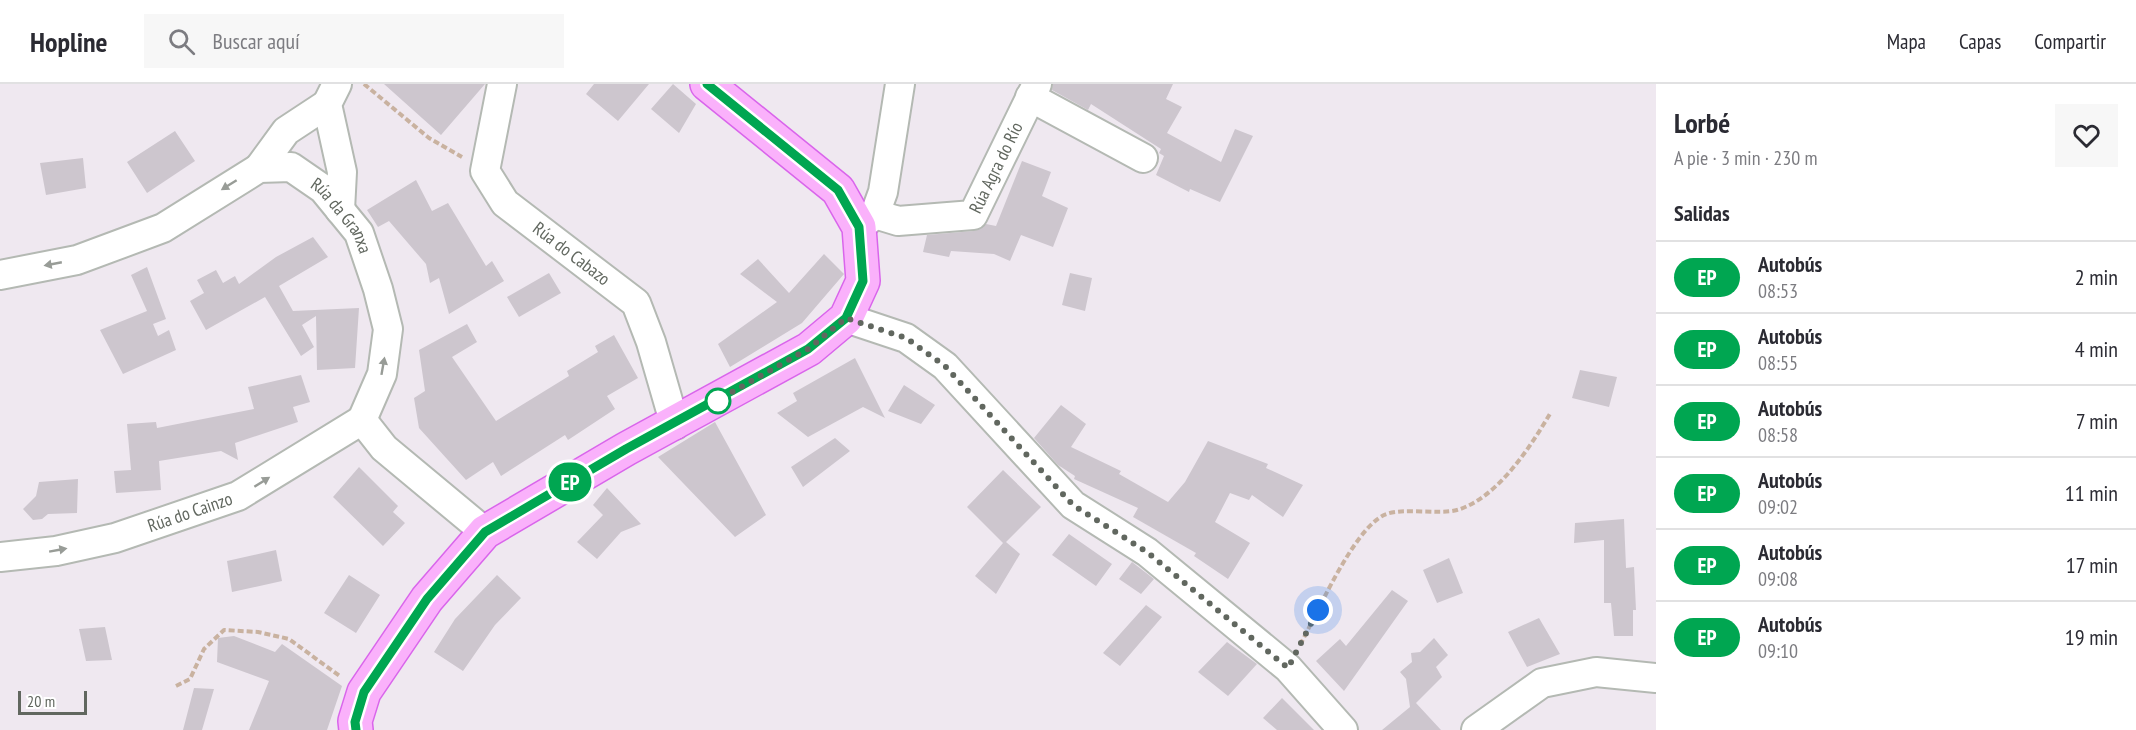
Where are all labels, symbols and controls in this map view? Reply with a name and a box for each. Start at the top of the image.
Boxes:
search box [144,14,564,68]
text: Hopline [30,23,108,60]
icon: search [165,25,198,58]
text: Buscar aquí [213,27,300,55]
text: Mapa [1887,28,1926,55]
text: Capas [1959,28,2001,55]
text: Compartir [2034,28,2106,55]
text: Lorbé [1674,104,1730,141]
button: heart [2055,104,2118,167]
street label: Rúa Agra do Río [964,118,1028,217]
text: A pie · 3 min · 230 m [1674,145,1817,171]
street label: Rúa da Granxa [307,172,377,256]
one-way arrow [221,179,237,190]
text: Salidas [1674,199,1730,227]
street label: Rúa do Cabazo [529,217,615,290]
text: Autobús [1758,250,1822,278]
one-way arrow [44,260,63,269]
text: 2 min [2075,263,2118,291]
text: EP [1697,264,1717,291]
text: 08:53 [1758,278,1798,304]
text: Autobús [1758,322,1822,350]
text: 4 min [2075,335,2118,363]
text: EP [1697,336,1717,363]
text: 08:55 [1758,350,1798,376]
one-way arrow [378,356,387,375]
unlabelled marker [705,388,731,414]
text: Autobús [1758,394,1822,422]
text: 7 min [2076,407,2118,435]
text: EP [1697,408,1717,435]
text: 08:58 [1758,422,1798,448]
line badge: EP [543,462,597,502]
text: Autobús [1758,466,1822,494]
text: EP [560,469,580,496]
one-way arrow [254,476,270,487]
text: 11 min [2065,479,2118,507]
text: EP [1697,480,1717,507]
street label: Rúa do Cainzo [145,487,235,537]
text: 09:02 [1758,494,1798,520]
text: Autobús [1758,538,1822,566]
one-way arrow [49,545,68,554]
text: 17 min [2066,551,2118,579]
text: EP [1697,552,1717,579]
text: 09:08 [1758,566,1798,592]
your location [1303,595,1333,625]
text: Autobús [1758,610,1822,638]
text: 19 min [2065,623,2118,651]
text: EP [1697,624,1717,651]
text: 09:10 [1758,638,1798,664]
scale bar [18,688,87,716]
text: 20 m [27,691,55,711]

